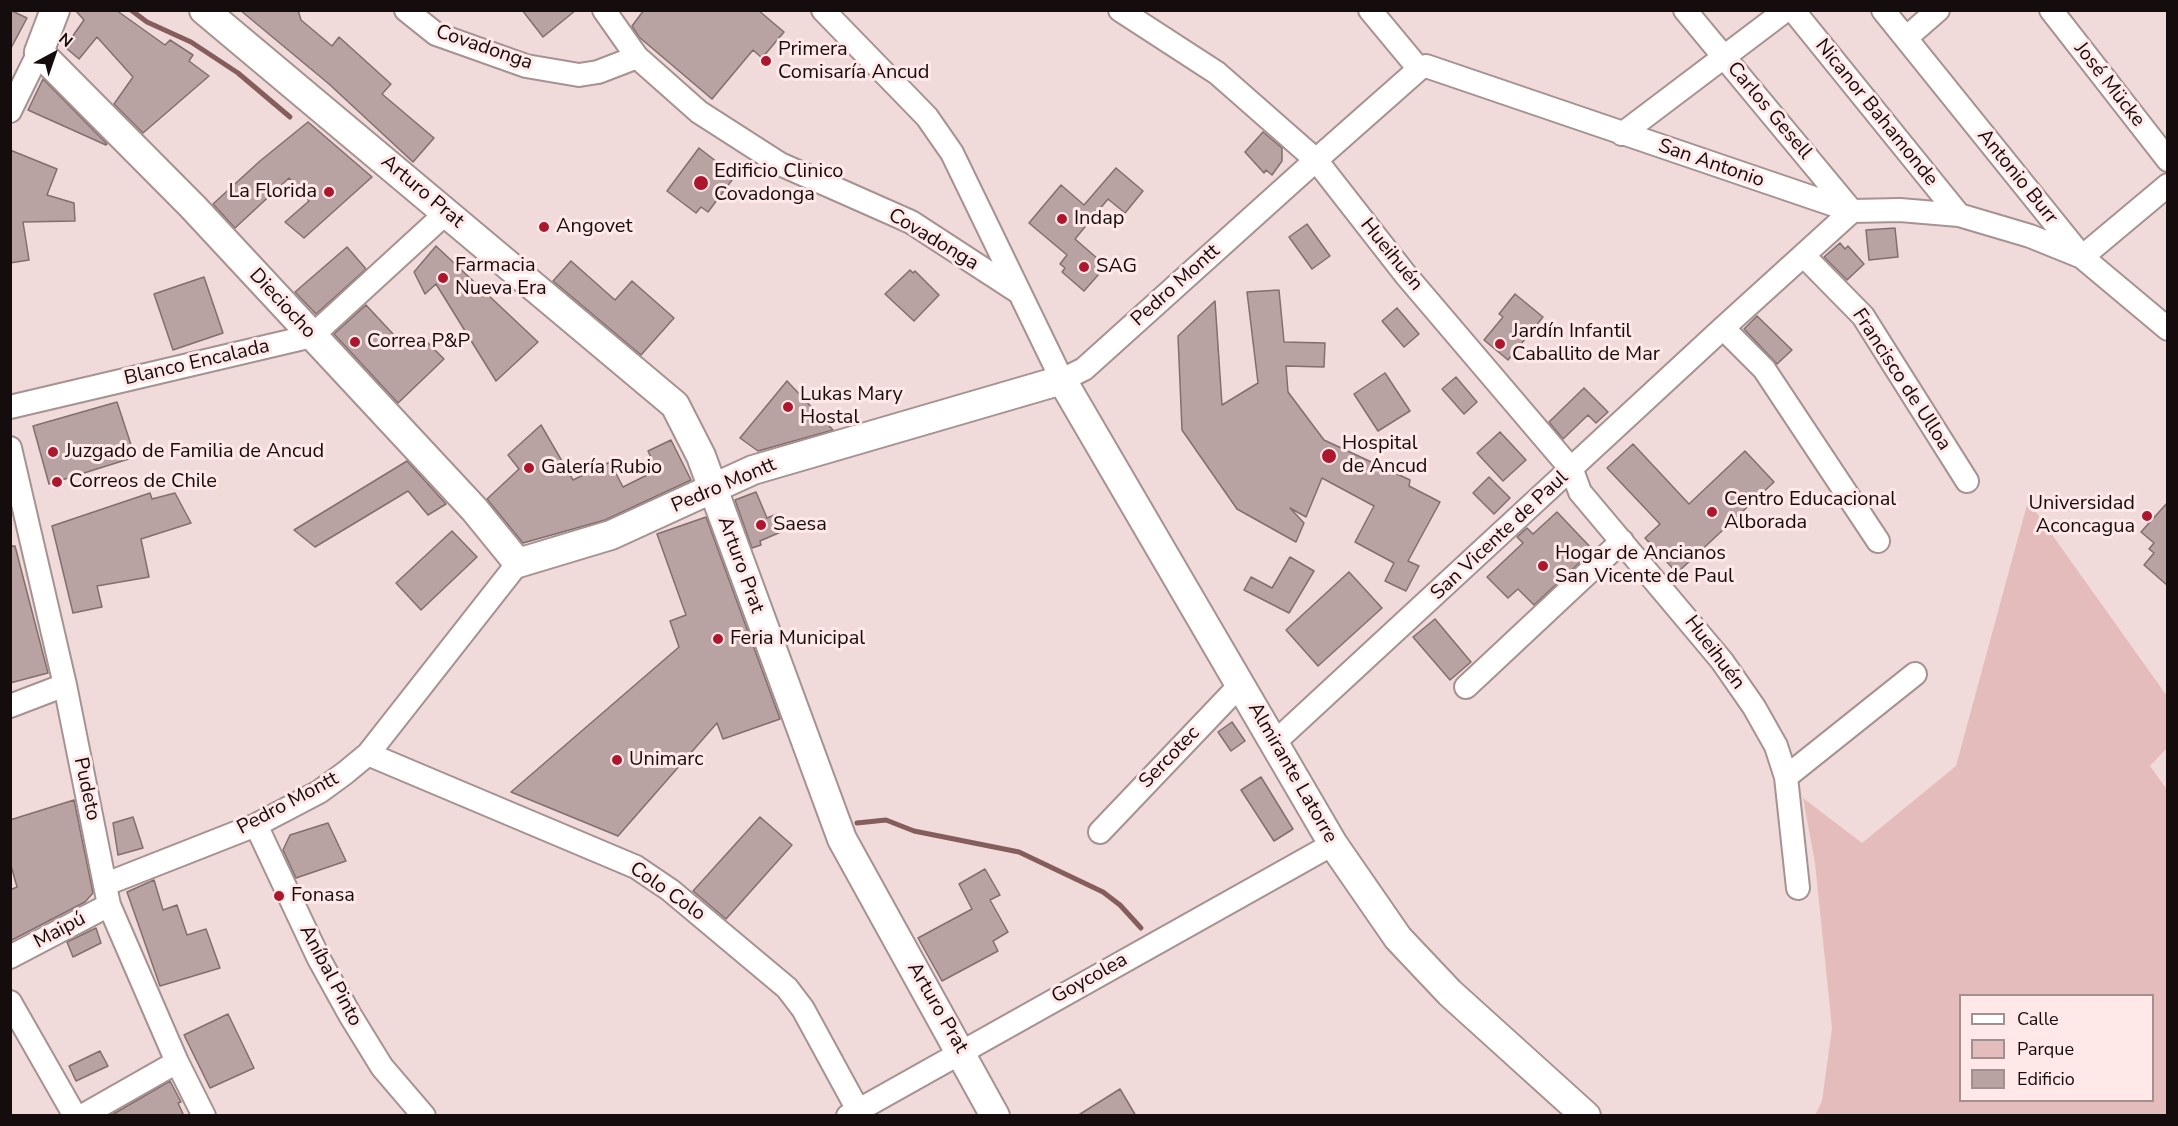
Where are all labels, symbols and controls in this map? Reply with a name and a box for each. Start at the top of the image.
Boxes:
street label: Covadonga [432,20,536,76]
north arrow [24,24,84,84]
text: N [54,28,77,52]
street label: Nicanor Bahamonde [1809,35,1943,191]
place label: Primera Comisaría Ancud [778,38,929,85]
street label: José Mücke [2068,38,2150,132]
marker: Primera Comisaría Ancud [759,54,773,68]
street label: Carlos Gesell [1721,57,1817,165]
street label: Antonio Burr [1971,125,2063,229]
street label: San Antonio [1655,135,1767,193]
street label: Arturo Prat [376,150,468,234]
place label: Edificio Clinico Covadonga [714,160,843,207]
marker: Edificio Clinico Covadonga [692,174,710,192]
place label: La Florida [228,180,317,204]
marker: La Florida [322,185,336,199]
street label: Covadonga [884,204,982,276]
place label: Indap [1074,207,1124,231]
marker: Indap [1055,212,1069,226]
street label: Hueihuén [1355,214,1427,296]
place label: Angovet [556,215,632,239]
marker: Angovet [537,220,551,234]
street label: Pedro Montt [1127,240,1225,332]
place label: Farmacia Nueva Era [455,254,547,301]
place label: SAG [1096,255,1137,279]
marker: SAG [1077,260,1091,274]
street label: Dieciocho [244,264,320,344]
marker: Farmacia Nueva Era [436,271,450,285]
street label: Francisco de Ulloa [1846,305,1956,455]
place label: Jardín Infantil Caballito de Mar [1512,320,1660,367]
place label: Correa P&P [367,330,470,354]
street label: Blanco Encalada [122,335,272,391]
marker: Correa P&P [348,335,362,349]
marker: Jardín Infantil Caballito de Mar [1493,337,1507,351]
place label: Lukas Mary Hostal [800,383,903,430]
marker: Lukas Mary Hostal [781,400,795,414]
place label: Hospital de Ancud [1342,432,1428,479]
place label: Juzgado de Familia de Ancud [65,440,324,464]
marker: Juzgado de Familia de Ancud [46,445,60,459]
marker: Hospital de Ancud [1320,447,1338,465]
street label: Pedro Montt [668,453,780,519]
place label: Galería Rubio [541,456,662,480]
marker: Galería Rubio [522,461,536,475]
street label: San Vicente de Paul [1426,466,1574,606]
place label: Correos de Chile [69,470,217,494]
marker: Correos de Chile [50,475,64,489]
place label: Centro Educacional Alborada [1724,488,1896,535]
place label: Universidad Aconcagua [2028,492,2135,539]
marker: Centro Educacional Alborada [1705,505,1719,519]
marker: Universidad Aconcagua [2140,509,2154,523]
street label: Arturo Prat [711,513,769,617]
place label: Saesa [773,513,827,537]
marker: Saesa [754,518,768,532]
place label: Hogar de Ancianos San Vicente de Paul [1555,542,1734,589]
marker: Hogar de Ancianos San Vicente de Paul [1536,559,1550,573]
street label: Hueihuén [1678,611,1750,695]
place label: Feria Municipal [730,627,865,651]
marker: Feria Municipal [711,632,725,646]
street label: Almirante Latorre [1242,698,1342,848]
street label: Sercotec [1135,722,1205,794]
place label: Unimarc [629,748,704,772]
marker: Unimarc [610,753,624,767]
street label: Pudeto [68,755,104,823]
street label: Pedro Montt [233,767,343,841]
street label: Colo Colo [625,857,709,927]
place label: Fonasa [291,884,355,908]
marker: Fonasa [272,889,286,903]
street label: Maipú [30,907,90,955]
street label: Aníbal Pinto [293,921,367,1031]
street label: Goycolea [1048,948,1132,1010]
street label: Arturo Prat [901,958,973,1058]
legend [1959,994,2154,1102]
text: Calle [2017,1007,2059,1031]
text: Parque [2017,1037,2074,1061]
text: Edificio [2017,1067,2075,1091]

